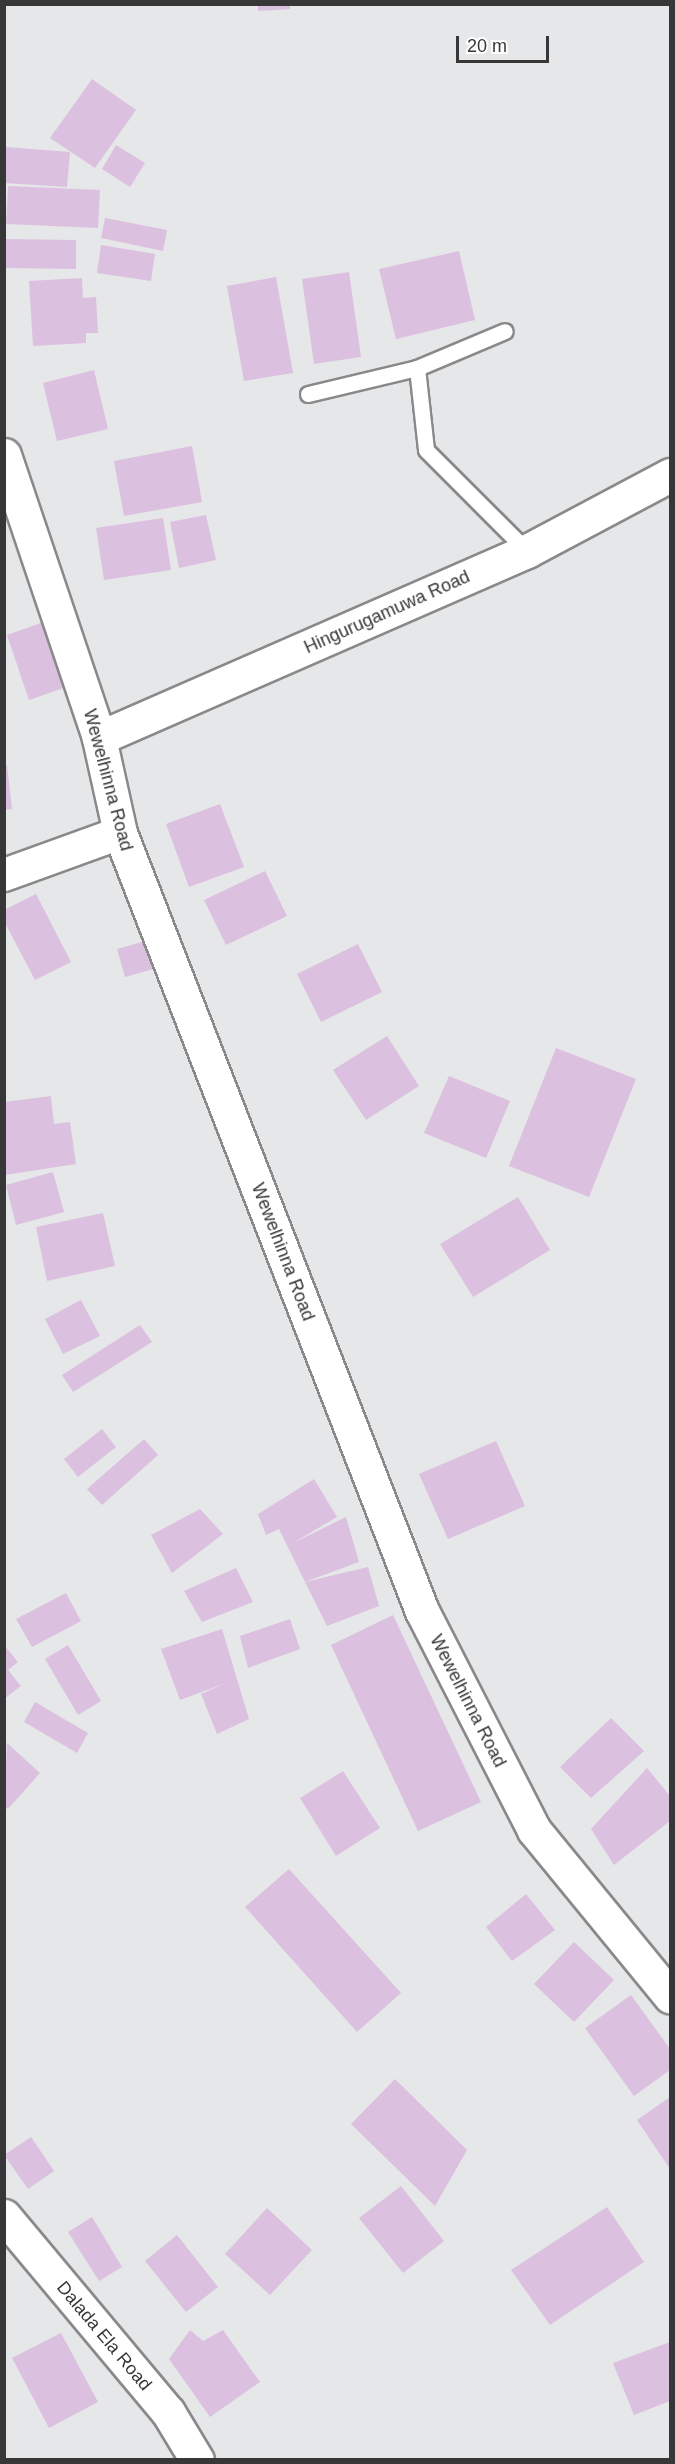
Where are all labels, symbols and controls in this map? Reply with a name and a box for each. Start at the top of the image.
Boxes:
scale bar [459,24,552,62]
text: 20 m [467,36,507,56]
street label: Hingurugamuwa Road [301,566,473,658]
street label: Wewelhinna Road [79,707,137,853]
street label: Wewelhinna Road [247,1180,319,1324]
street label: Wewelhinna Road [425,1631,511,1771]
street label: Dalada Ela Road [52,2277,156,2395]

